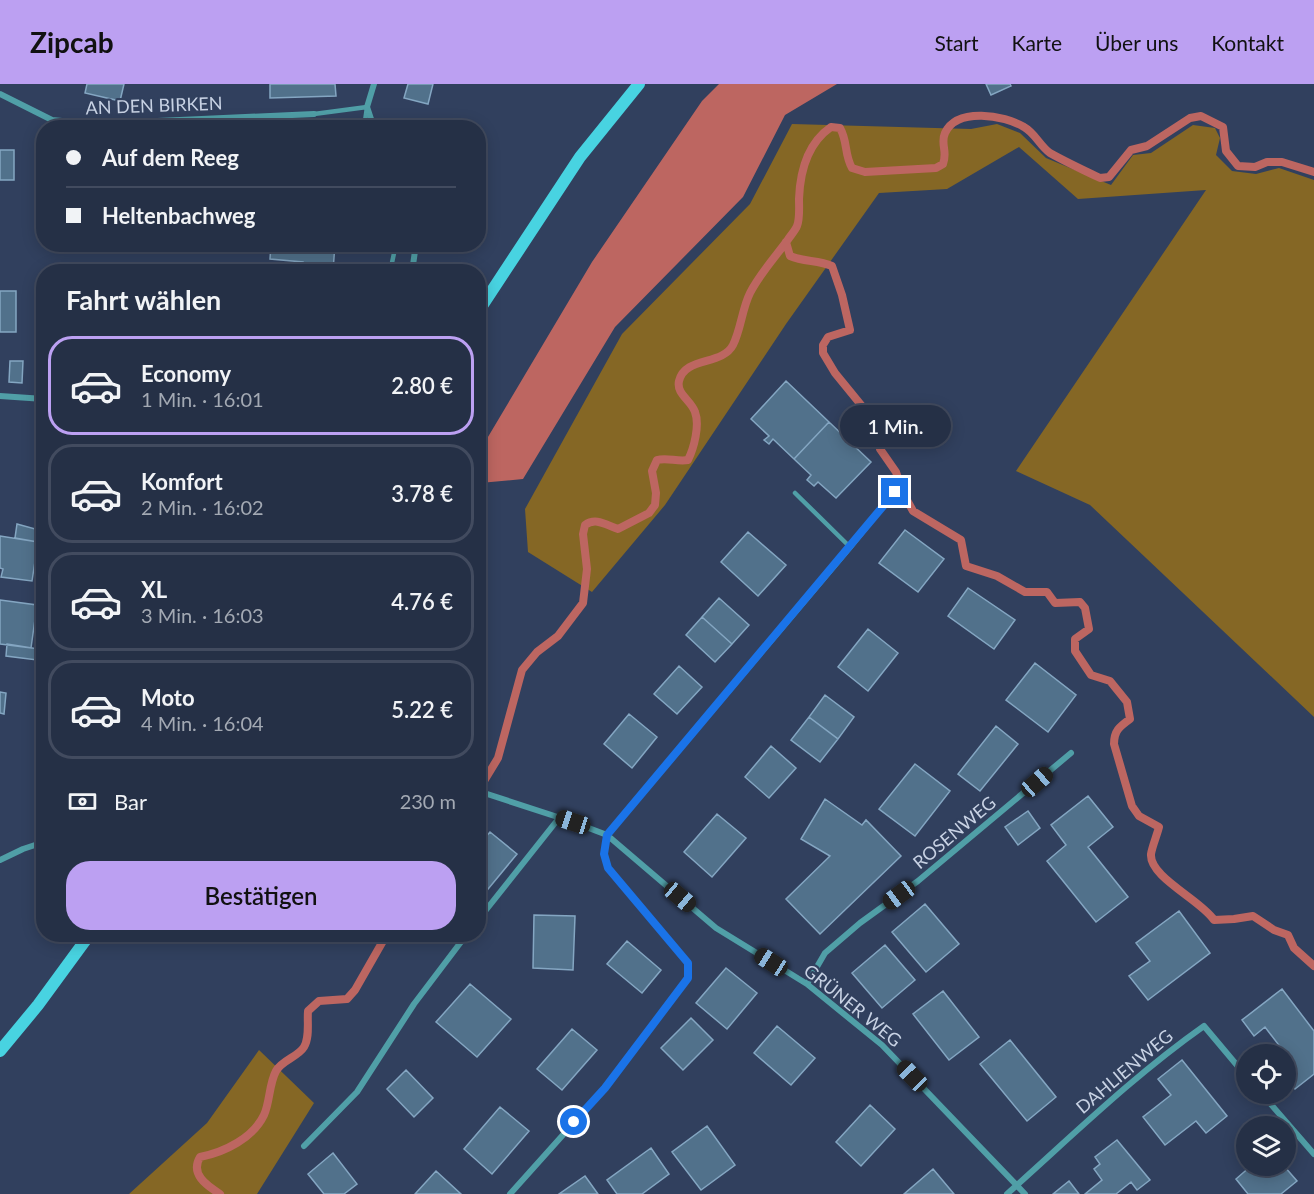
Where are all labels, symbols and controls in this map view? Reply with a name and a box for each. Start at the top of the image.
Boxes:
text: Zipcab [30,25,114,59]
text: Start [934,30,979,55]
text: Karte [1012,30,1062,55]
text: Über uns [1095,30,1178,55]
text: Kontakt [1211,30,1284,55]
street label: AN DEN BIRKEN [85,92,223,118]
text: Auf dem Reeg [102,144,239,171]
text: Heltenbachweg [102,202,255,229]
text: Fahrt wählen [66,283,221,316]
icon: car [69,359,123,413]
text: Economy [141,360,231,387]
text: 2.80 € [391,372,453,399]
text: 1 Min. · 16:01 [141,387,264,411]
callout: 1 Min. [840,405,950,447]
text: 1 Min. [867,414,924,438]
icon: car [69,467,123,521]
text: Komfort [141,468,223,495]
route end [881,478,908,505]
text: 3.78 € [391,480,453,507]
text: 2 Min. · 16:02 [141,495,264,519]
icon: car [69,575,123,629]
text: XL [141,576,167,603]
text: 4.76 € [391,588,453,615]
text: 3 Min. · 16:03 [141,603,264,627]
icon: car [69,683,123,737]
text: Moto [141,684,195,711]
text: 5.22 € [391,696,453,723]
text: 4 Min. · 16:04 [141,711,264,735]
car [1018,763,1056,801]
icon: cash [66,785,99,818]
text: Bar [114,788,147,815]
text: 230 m [400,789,456,813]
street label: ROSENWEG [908,791,1000,873]
car [553,808,593,836]
button: Bestätigen [66,861,456,930]
car [879,877,919,913]
car [660,879,700,915]
car [751,945,791,979]
street label: GRÜNER WEG [800,959,906,1051]
street label: DAHLIENWEG [1071,1024,1177,1118]
map controls [1236,1044,1296,1176]
button: locate [1236,1044,1296,1104]
car [893,1057,931,1095]
route start [560,1108,587,1135]
button: layers [1236,1116,1296,1176]

